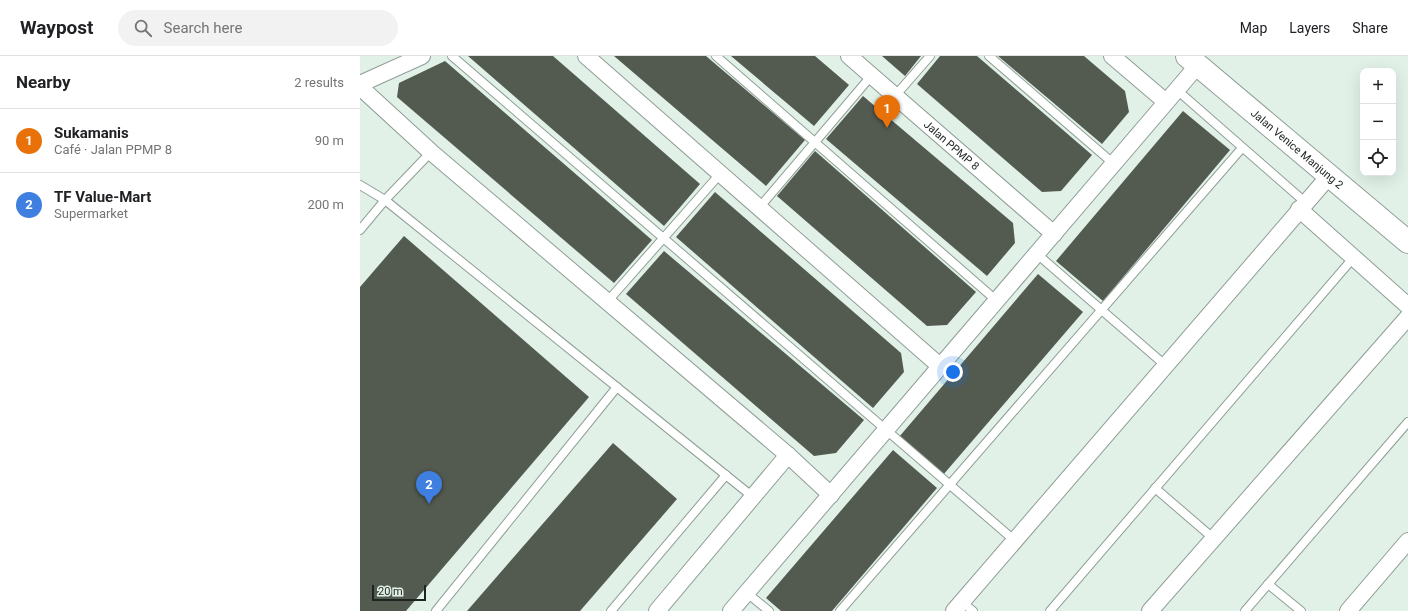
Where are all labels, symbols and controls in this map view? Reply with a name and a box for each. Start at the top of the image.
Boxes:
search box [118,10,398,46]
text: Waypost [20,16,94,39]
icon: search [132,17,154,39]
text: Search here [164,19,242,37]
text: Map [1240,20,1267,36]
text: Layers [1289,20,1330,36]
text: Share [1352,20,1388,36]
map controls [1360,68,1396,176]
button: + [1360,68,1396,104]
text: Nearby [16,72,71,92]
text: 2 results [294,75,344,90]
pin: 1 [874,95,900,128]
button: − [1360,104,1396,140]
street label: Jalan Venice Manjung 2 [1248,107,1346,192]
street label: Jalan PPMP 8 [921,118,982,173]
text: Sukamanis [54,124,129,142]
text: 1 [25,133,33,148]
text: 90 m [315,133,344,148]
button: locate [1360,140,1396,176]
text: Café · Jalan PPMP 8 [54,142,172,157]
text: TF Value-Mart [54,188,151,206]
text: 2 [25,197,33,212]
text: 200 m [307,197,344,212]
text: Supermarket [54,206,128,221]
your location [943,362,963,382]
pin: 2 [416,471,442,504]
scale bar [372,583,426,602]
text: 20 m [378,585,403,598]

